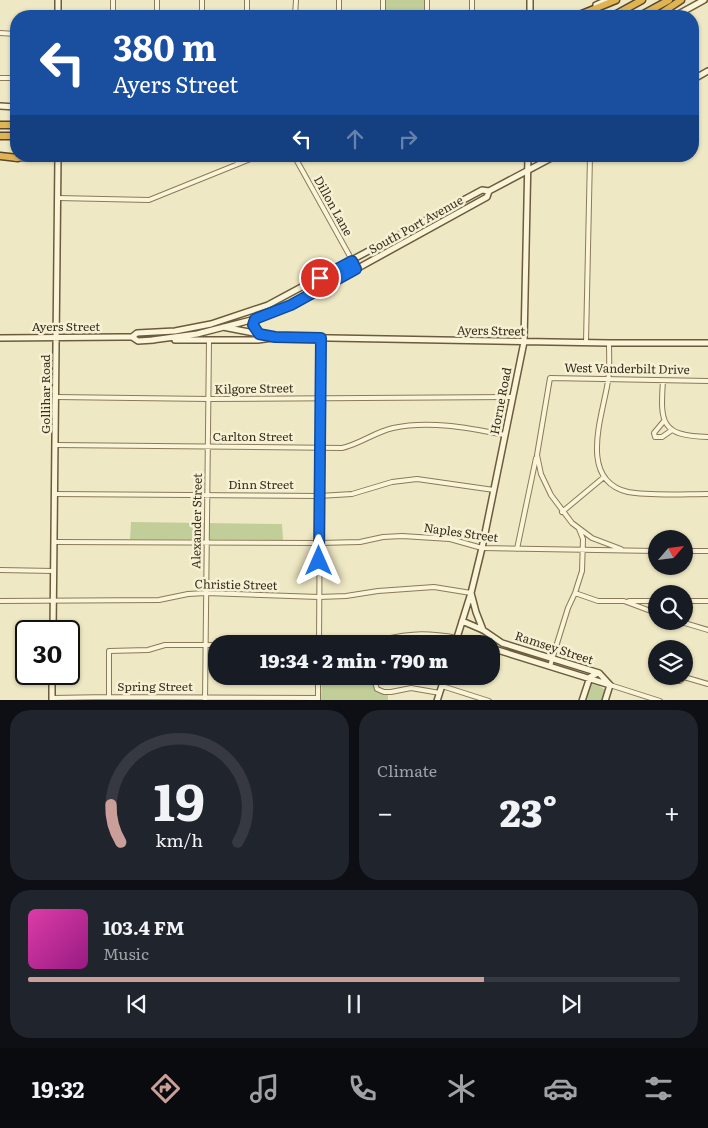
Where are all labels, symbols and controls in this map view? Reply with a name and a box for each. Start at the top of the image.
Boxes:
text: 380 m [113,20,217,72]
icon: left [30,30,95,95]
text: Ayers Street [113,67,238,100]
icon: left [288,125,316,153]
icon: ahead [341,125,369,153]
icon: right [394,125,422,153]
street label: Dillon Lane [310,172,358,239]
street label: South Port Avenue [365,191,466,258]
pin [299,257,341,299]
icon: arrive [306,264,334,292]
street label: Ayers Street [32,317,100,335]
street label: Ayers Street [457,320,525,340]
street label: Gollihar Road [36,354,54,434]
street label: West Vanderbilt Drive [564,358,690,378]
street label: Horne Road [485,365,515,436]
street label: Kilgore Street [214,378,294,398]
street label: Carlton Street [213,427,293,445]
street label: Alexander Street [186,473,206,569]
street label: Dinn Street [228,475,294,493]
street label: Naples Street [423,518,500,546]
north arrow [648,530,692,575]
map controls [648,530,693,685]
position arrow [292,534,344,586]
street label: Christie Street [194,574,278,594]
button: search [648,585,693,630]
speed limit sign: 30 [15,620,80,685]
street label: Ramsey Street [513,626,596,668]
button: layers [648,640,693,685]
text: 19:34 · 2 min · 790 m [260,646,448,674]
street label: Spring Street [117,677,193,695]
text: Climate [377,758,437,782]
text: 19 [154,760,205,837]
text: 23° [500,782,557,839]
text: − [377,790,393,832]
text: + [664,790,680,832]
text: km/h [156,826,203,853]
text: 103.4 FM [103,913,185,941]
text: Music [103,941,149,965]
icon: previous [123,990,151,1018]
icon: pause [340,990,368,1018]
icon: next [557,990,585,1018]
icon: directions [148,1071,183,1106]
icon: music [247,1071,282,1106]
icon: phone [345,1071,380,1106]
icon: climate [444,1071,479,1106]
icon: car [543,1071,578,1106]
icon: filters [641,1071,676,1106]
text: 19:32 [32,1072,84,1105]

